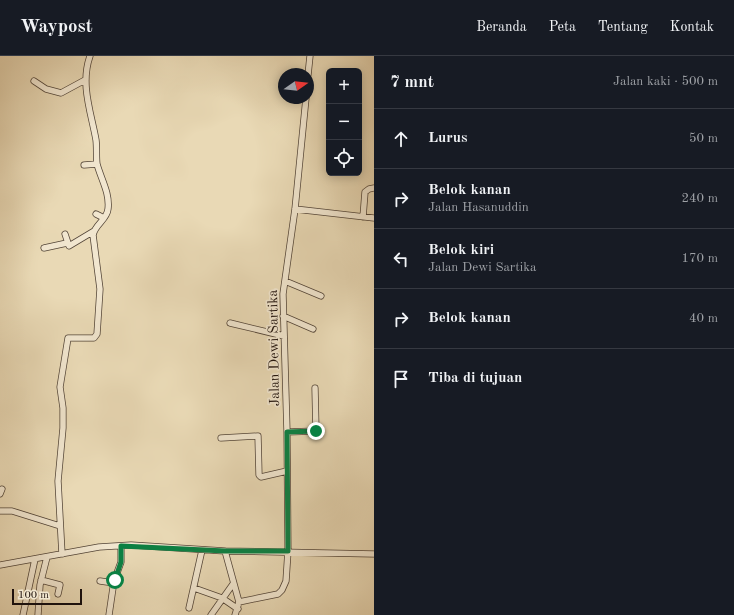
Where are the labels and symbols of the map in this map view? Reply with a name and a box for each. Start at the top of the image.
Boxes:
north arrow [278,68,314,104]
street label: Jalan Dewi Sartika [266,289,282,406]
route end [307,422,325,440]
route start [106,571,124,589]
scale bar [12,587,82,606]

